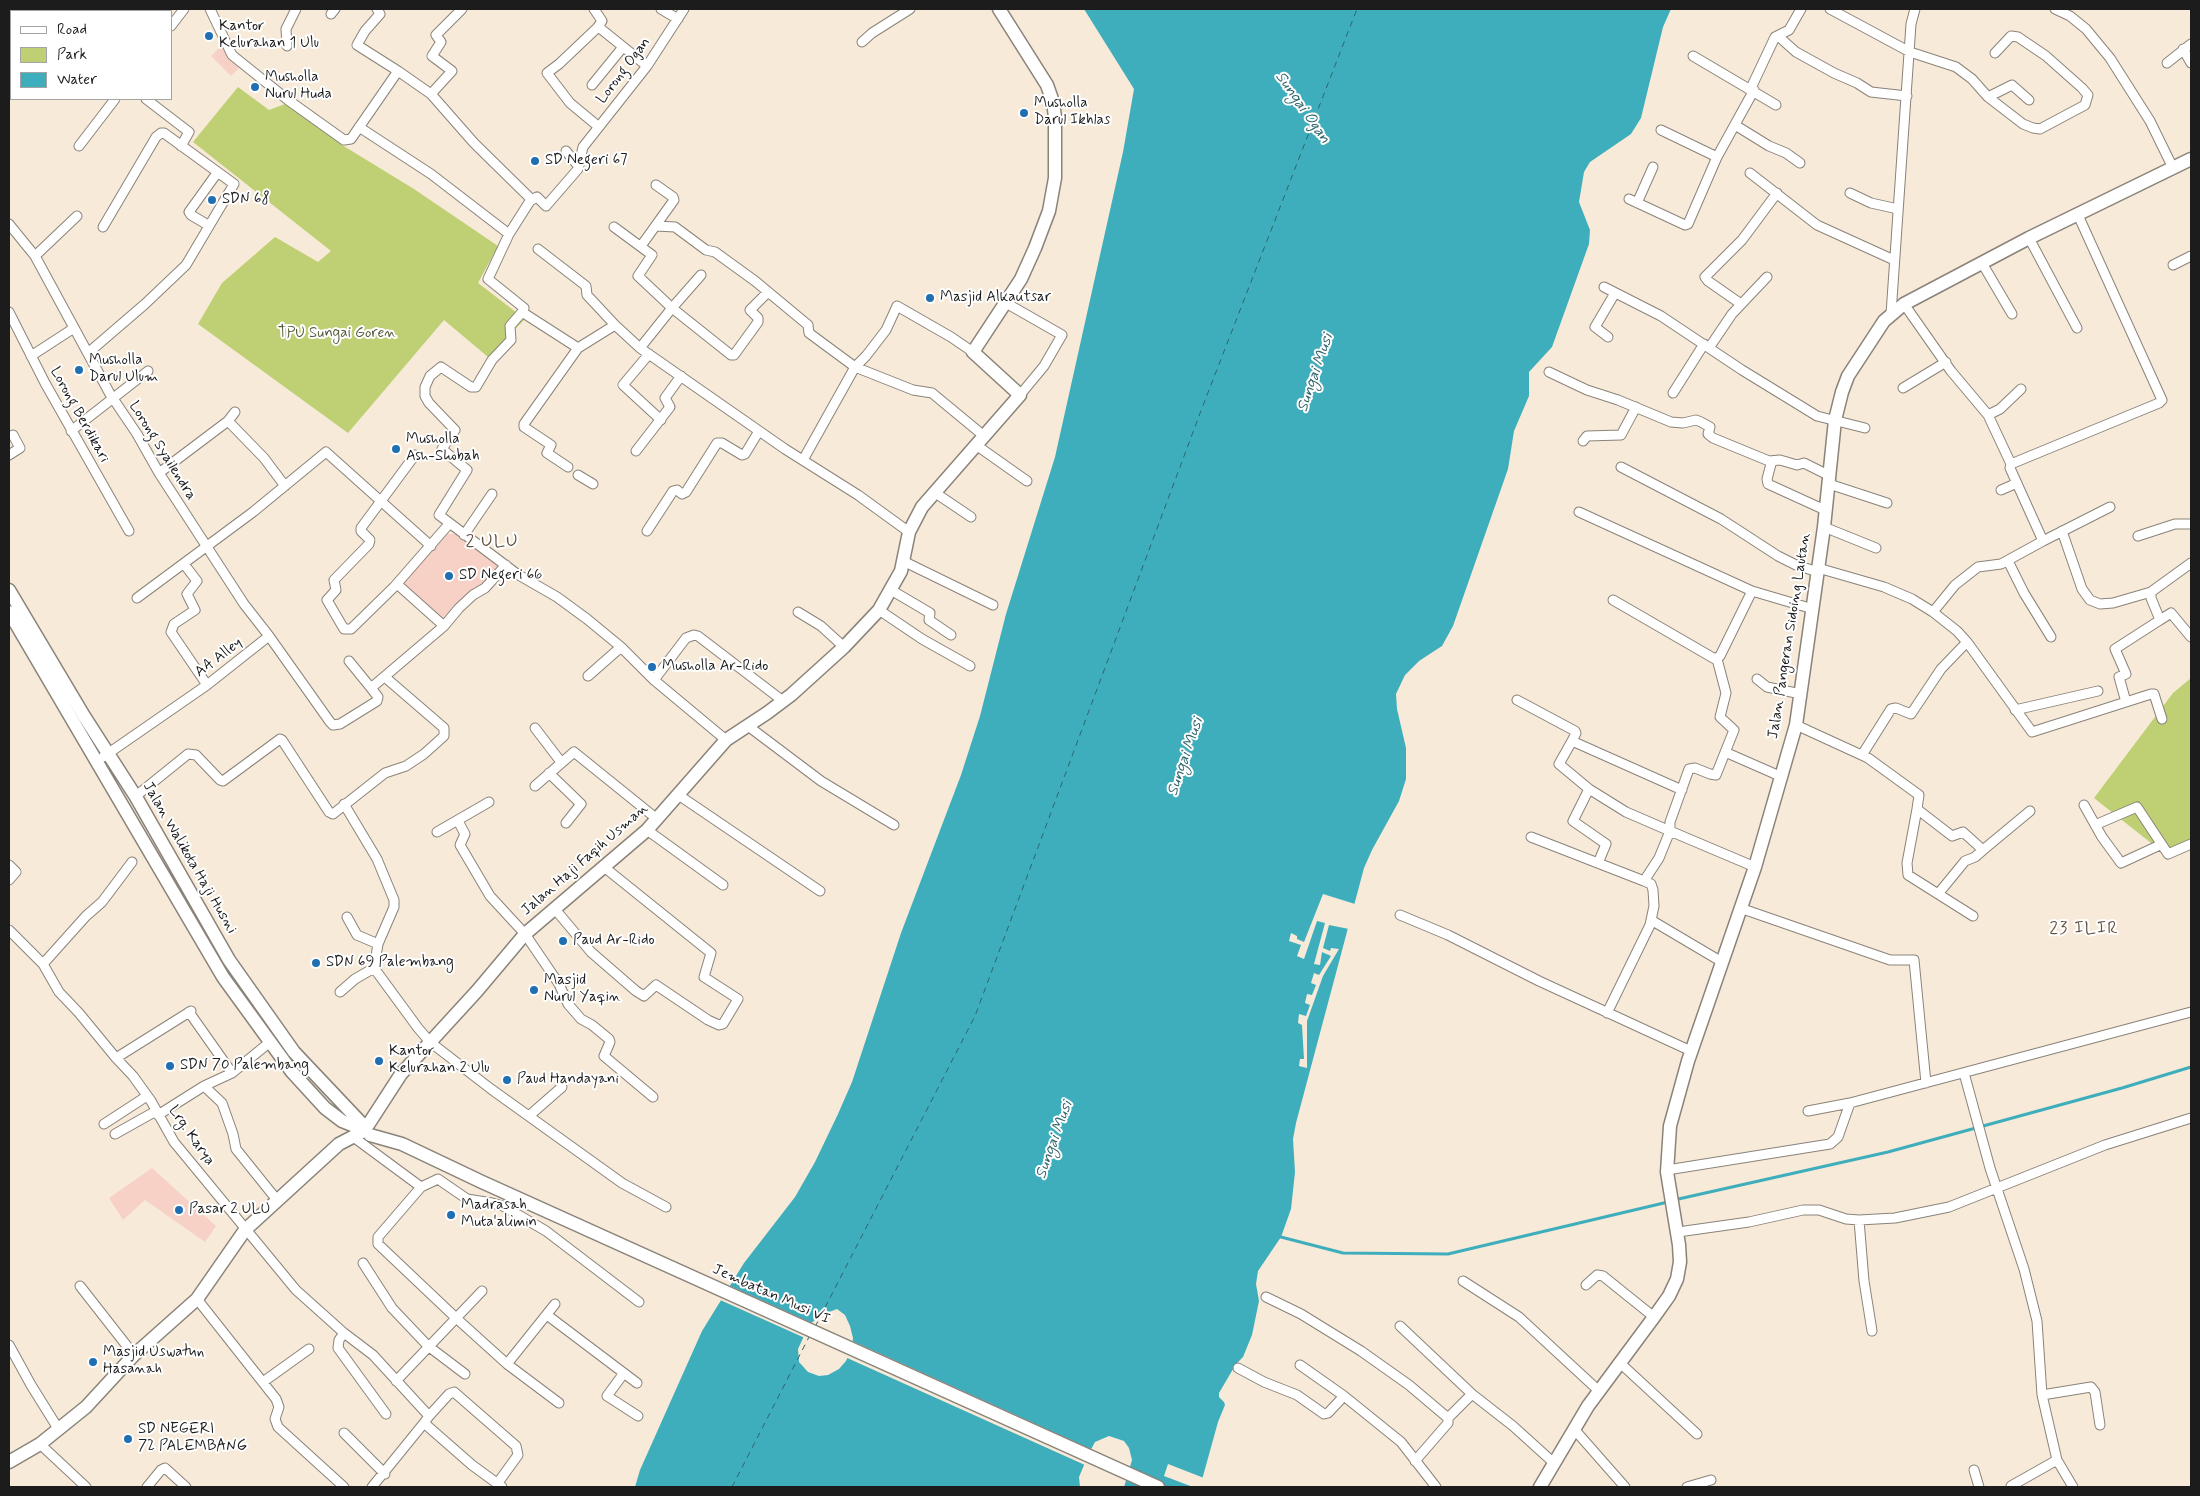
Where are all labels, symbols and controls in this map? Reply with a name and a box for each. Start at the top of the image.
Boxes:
legend [10,10,172,100]
place label: Kantor Kelurahan 1 Ulu [219,18,319,53]
text: Road [57,20,87,40]
marker: Kantor Kelurahan 1 Ulu [203,30,215,42]
street label: Lorong Ogan [593,34,655,108]
text: Park [57,45,87,65]
water label: Sungai Ogan [1270,68,1334,148]
place label: Musholla Nurul Huda [265,69,332,104]
text: Water [57,70,97,90]
marker: Musholla Nurul Huda [249,81,261,93]
place label: Musholla Darul Ikhlas [1034,95,1110,130]
marker: Musholla Darul Ikhlas [1018,107,1030,119]
place label: SD Negeri 67 [545,152,628,170]
marker: SD Negeri 67 [529,155,541,167]
place label: SDN 68 [222,191,270,209]
marker: SDN 68 [206,194,218,206]
place label: Masjid Alkautsar [940,289,1051,307]
marker: Masjid Alkautsar [924,292,936,304]
park label: TPU Sungai Goren [278,325,396,343]
water label: Sungai Musi [1294,331,1338,415]
place label: Musholla Darul Ulum [89,352,158,387]
street label: Lorong Berdikari [45,364,113,466]
marker: Musholla Darul Ulum [73,364,85,376]
street label: Lorong Syailendra [124,398,200,504]
place label: Musholla Ash-Shobah [406,431,479,466]
marker: Musholla Ash-Shobah [390,443,402,455]
district label: 2 ULU [465,531,519,553]
street label: Jalan Pangeran Sidoing Lautan [1765,532,1815,740]
place label: SD Negeri 66 [459,567,542,585]
marker: SD Negeri 66 [443,570,455,582]
street label: AA Alley [192,634,246,682]
place label: Musholla Ar-Rido [662,658,768,676]
marker: Musholla Ar-Rido [646,661,658,673]
water label: Sungai Musi [1164,715,1208,799]
street label: Jalan Walikota Haji Husni [138,779,240,937]
street label: Jalan Haji Faqih Usman [518,800,652,920]
district label: 23 ILIR [2048,918,2120,940]
place label: Paud Ar-Rido [573,932,655,950]
marker: Paud Ar-Rido [557,935,569,947]
place label: SDN 69 Palembang [326,954,454,972]
marker: SDN 69 Palembang [310,957,322,969]
place label: Masjid Nurul Yaqin [544,972,621,1007]
marker: Masjid Nurul Yaqin [528,984,540,996]
place label: Kantor Kelurahan 2 Ulu [389,1043,490,1078]
marker: Kantor Kelurahan 2 Ulu [373,1055,385,1067]
place label: SDN 70 Palembang [180,1057,309,1075]
marker: SDN 70 Palembang [164,1060,176,1072]
place label: Paud Handayani [517,1071,619,1089]
marker: Paud Handayani [501,1074,513,1086]
water label: Sungai Musi [1032,1098,1078,1182]
street label: Lrg. Karya [164,1103,218,1169]
place label: Madrasah Muta'alimin [461,1197,537,1232]
place label: Pasar 2 ULU [189,1201,270,1219]
marker: Pasar 2 ULU [173,1204,185,1216]
marker: Madrasah Muta'alimin [445,1209,457,1221]
street label: Jembatan Musi VI [709,1261,833,1329]
place label: Masjid Uswatun Hasanah [103,1344,204,1379]
marker: Masjid Uswatun Hasanah [87,1356,99,1368]
place label: SD NEGERI 72 PALEMBANG [138,1421,247,1456]
marker: SD NEGERI 72 PALEMBANG [122,1433,134,1445]

